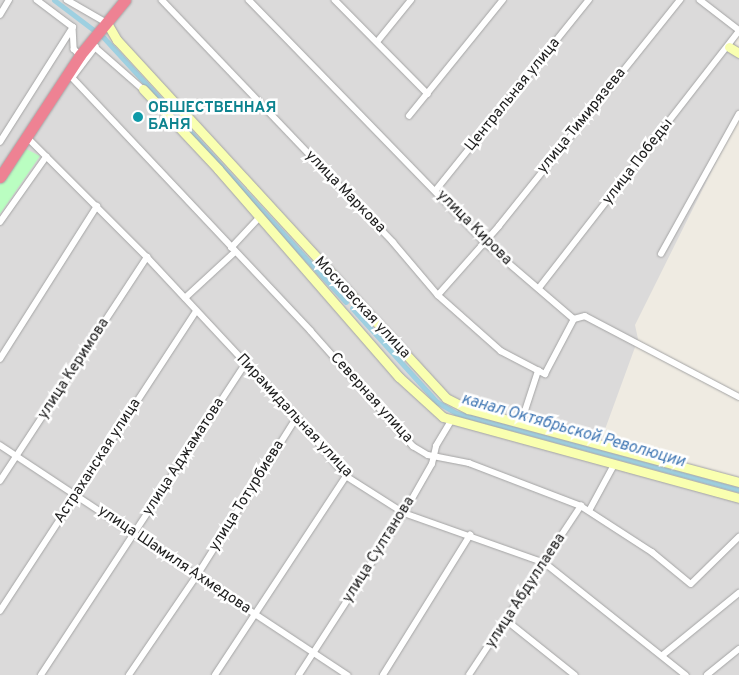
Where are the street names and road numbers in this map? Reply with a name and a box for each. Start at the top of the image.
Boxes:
street label: Центральная улица [462,35,564,155]
street label: улица Тимирязева [534,64,630,178]
street label: улица Победы [599,116,677,208]
street label: улица Маркова [301,147,389,237]
street label: улица Кирова [433,187,515,269]
street label: Московская улица [310,253,414,363]
street label: улица Керимова [35,315,113,423]
street label: Северная улица [326,349,416,447]
street label: Пирамидальная улица [232,351,356,481]
street label: улица Аджаматова [139,394,229,520]
street label: Астраханская улица [51,395,145,527]
street label: улица Тотурбиева [205,437,289,555]
street label: улица Султанова [339,494,419,606]
street label: улица Шамиля Ахмедова [94,502,254,618]
street label: улица Абдуллаева [482,530,570,652]

